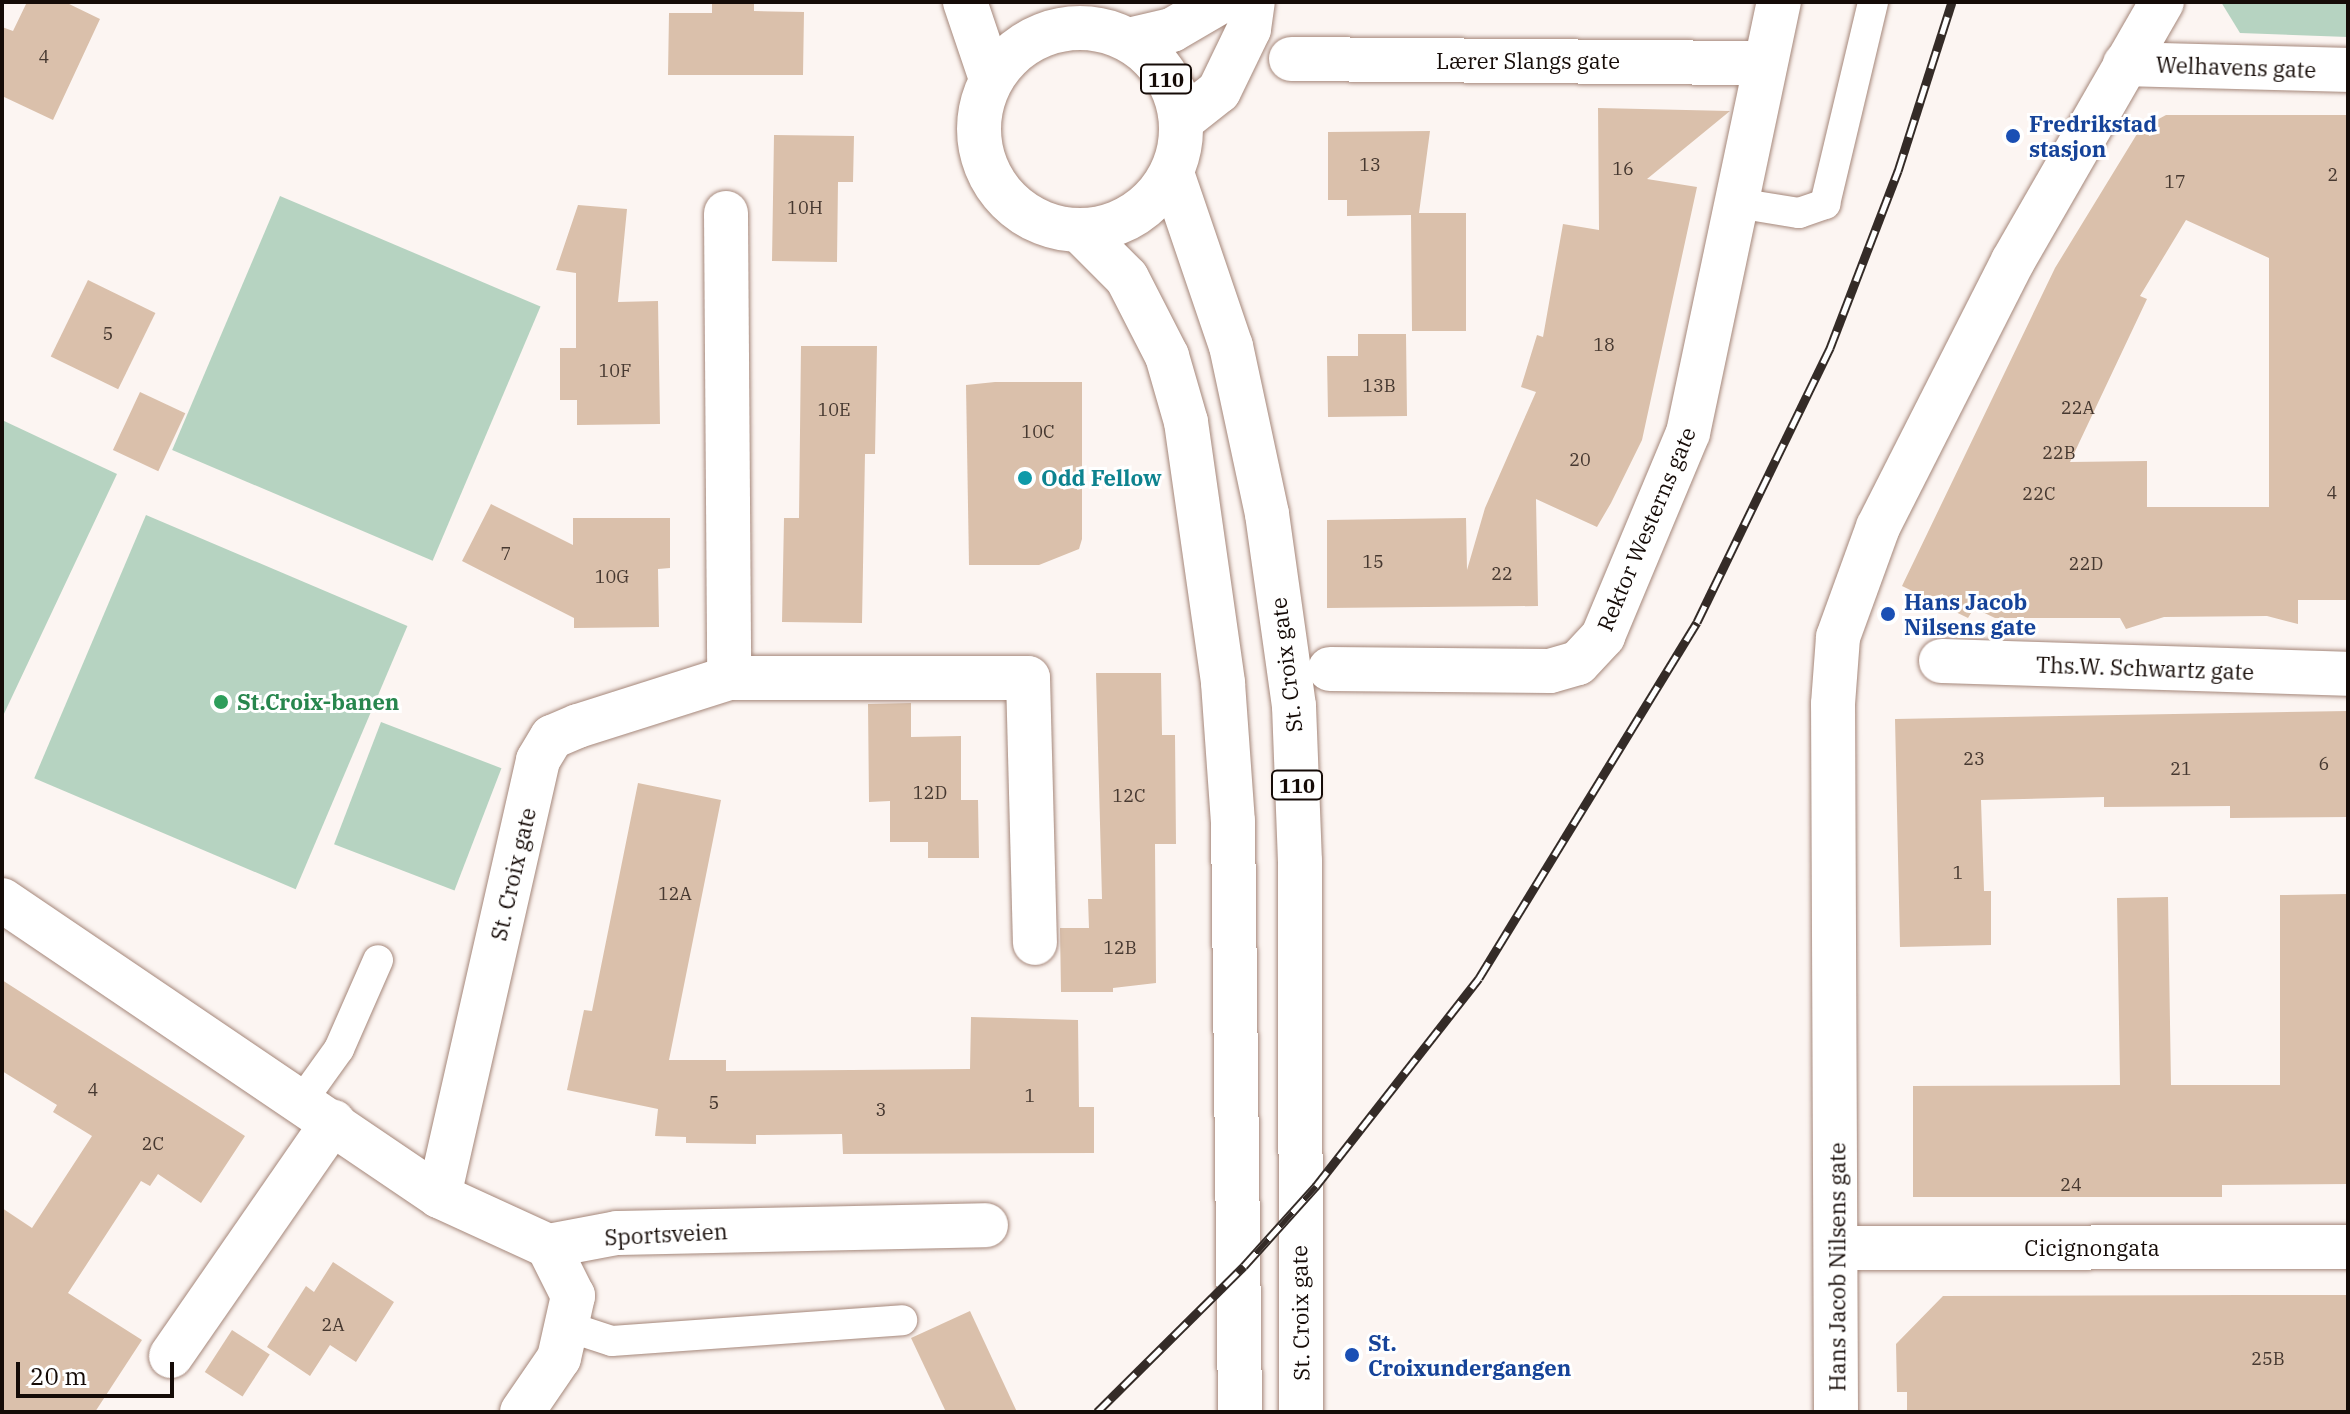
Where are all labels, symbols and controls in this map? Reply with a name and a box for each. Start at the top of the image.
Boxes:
house number: 4 [39,46,49,68]
street label: Lærer Slangs gate [1436,48,1620,74]
street label: Welhavens gate [2155,51,2317,83]
road number: 110 [1140,63,1192,95]
place label: Fredrikstad stasjon [2029,110,2157,162]
marker: Fredrikstad stasjon [2004,127,2022,145]
house number: 13 [1359,154,1381,176]
house number: 16 [1612,158,1634,180]
house number: 2 [2328,164,2338,186]
house number: 17 [2164,171,2186,193]
house number: 10H [787,197,823,219]
house number: 5 [103,323,113,345]
house number: 18 [1593,334,1615,356]
house number: 10F [599,360,631,382]
house number: 13B [1362,375,1396,397]
house number: 22A [2061,397,2095,419]
house number: 10E [817,399,851,421]
house number: 10C [1021,421,1055,443]
street label: Rektor Westerns gate [1591,423,1701,635]
house number: 22B [2042,442,2076,464]
house number: 20 [1569,449,1591,471]
place label: Odd Fellow [1041,465,1162,491]
marker: Odd Fellow [1016,469,1034,487]
house number: 4 [2327,482,2337,504]
house number: 22C [2022,483,2056,505]
house number: 7 [501,543,511,565]
house number: 15 [1362,551,1384,573]
house number: 22D [2069,553,2103,575]
house number: 22 [1491,563,1513,585]
house number: 10G [595,566,629,588]
place label: Hans Jacob Nilsens gate [1904,588,2036,640]
street label: St. Croix gate [1265,596,1307,734]
marker: Hans Jacob Nilsens gate [1879,605,1897,623]
street label: Ths.W. Schwartz gate [2035,651,2255,685]
place label: St.Croix-banen [237,689,399,715]
marker: St.Croix-banen [212,693,230,711]
house number: 23 [1963,748,1985,770]
house number: 6 [2319,753,2329,775]
house number: 21 [2170,758,2192,780]
road number: 110 [1271,769,1323,801]
house number: 12D [913,782,947,804]
house number: 12C [1112,785,1146,807]
street label: St. Croix gate [485,805,541,943]
house number: 1 [1953,862,1963,884]
house number: 12A [658,883,692,905]
house number: 12B [1103,937,1137,959]
house number: 4 [88,1079,98,1101]
house number: 1 [1025,1085,1035,1107]
house number: 5 [709,1092,719,1114]
house number: 3 [876,1099,886,1121]
house number: 2C [142,1133,164,1155]
street label: Hans Jacob Nilsens gate [1824,1142,1850,1392]
house number: 24 [2060,1174,2082,1196]
street label: Sportsveien [604,1218,728,1250]
street label: Cicignongata [2024,1235,2160,1261]
street label: St. Croix gate [1286,1245,1314,1381]
house number: 2A [321,1314,345,1336]
place label: St. Croixundergangen [1368,1329,1571,1380]
scale bar [20,1346,178,1396]
marker: St. Croixundergangen [1343,1346,1361,1364]
house number: 25B [2251,1348,2285,1370]
text: 20 m [30,1360,87,1392]

